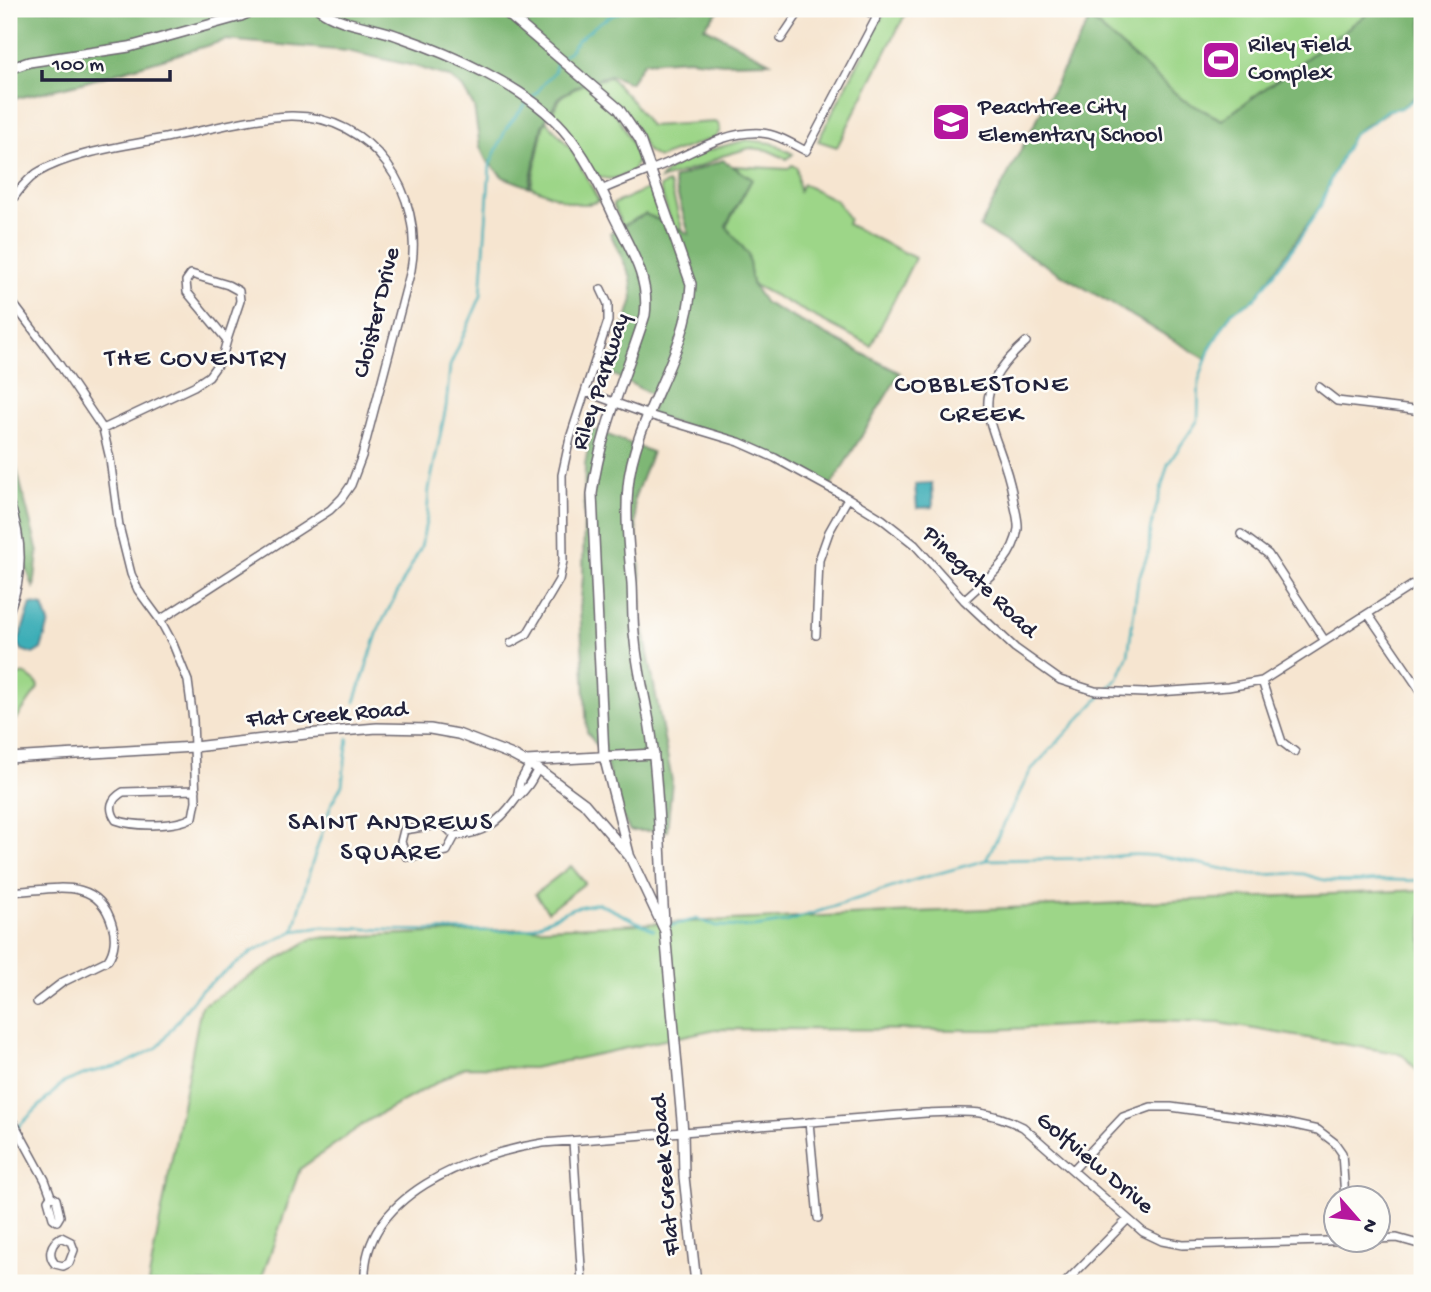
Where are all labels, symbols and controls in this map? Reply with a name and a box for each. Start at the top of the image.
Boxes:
place label: Riley Field Complex [1248,32,1352,89]
scale bar [42,38,170,82]
sports icon: Riley Field Complex [1200,39,1242,81]
text: 100 m [51,54,104,79]
place label: Peachtree City Elementary School [977,94,1163,151]
school or university icon: Peachtree City Elementary School [930,101,972,143]
street label: Cloister Drive [348,244,408,381]
street label: Riley Parkway [566,310,638,454]
district label: THE COVENTRY [103,345,289,376]
district label: COBBLESTONE CREEK [895,371,1069,432]
street label: Pinegate Road [914,520,1044,647]
street label: Flat Creek Road [244,696,410,736]
district label: SAINT ANDREWS SQUARE [288,809,494,870]
street label: Flat Creek Road [645,1091,689,1258]
street label: Golfview Drive [1029,1106,1159,1222]
north arrow [1322,1184,1392,1254]
text: N [1356,1214,1382,1236]

